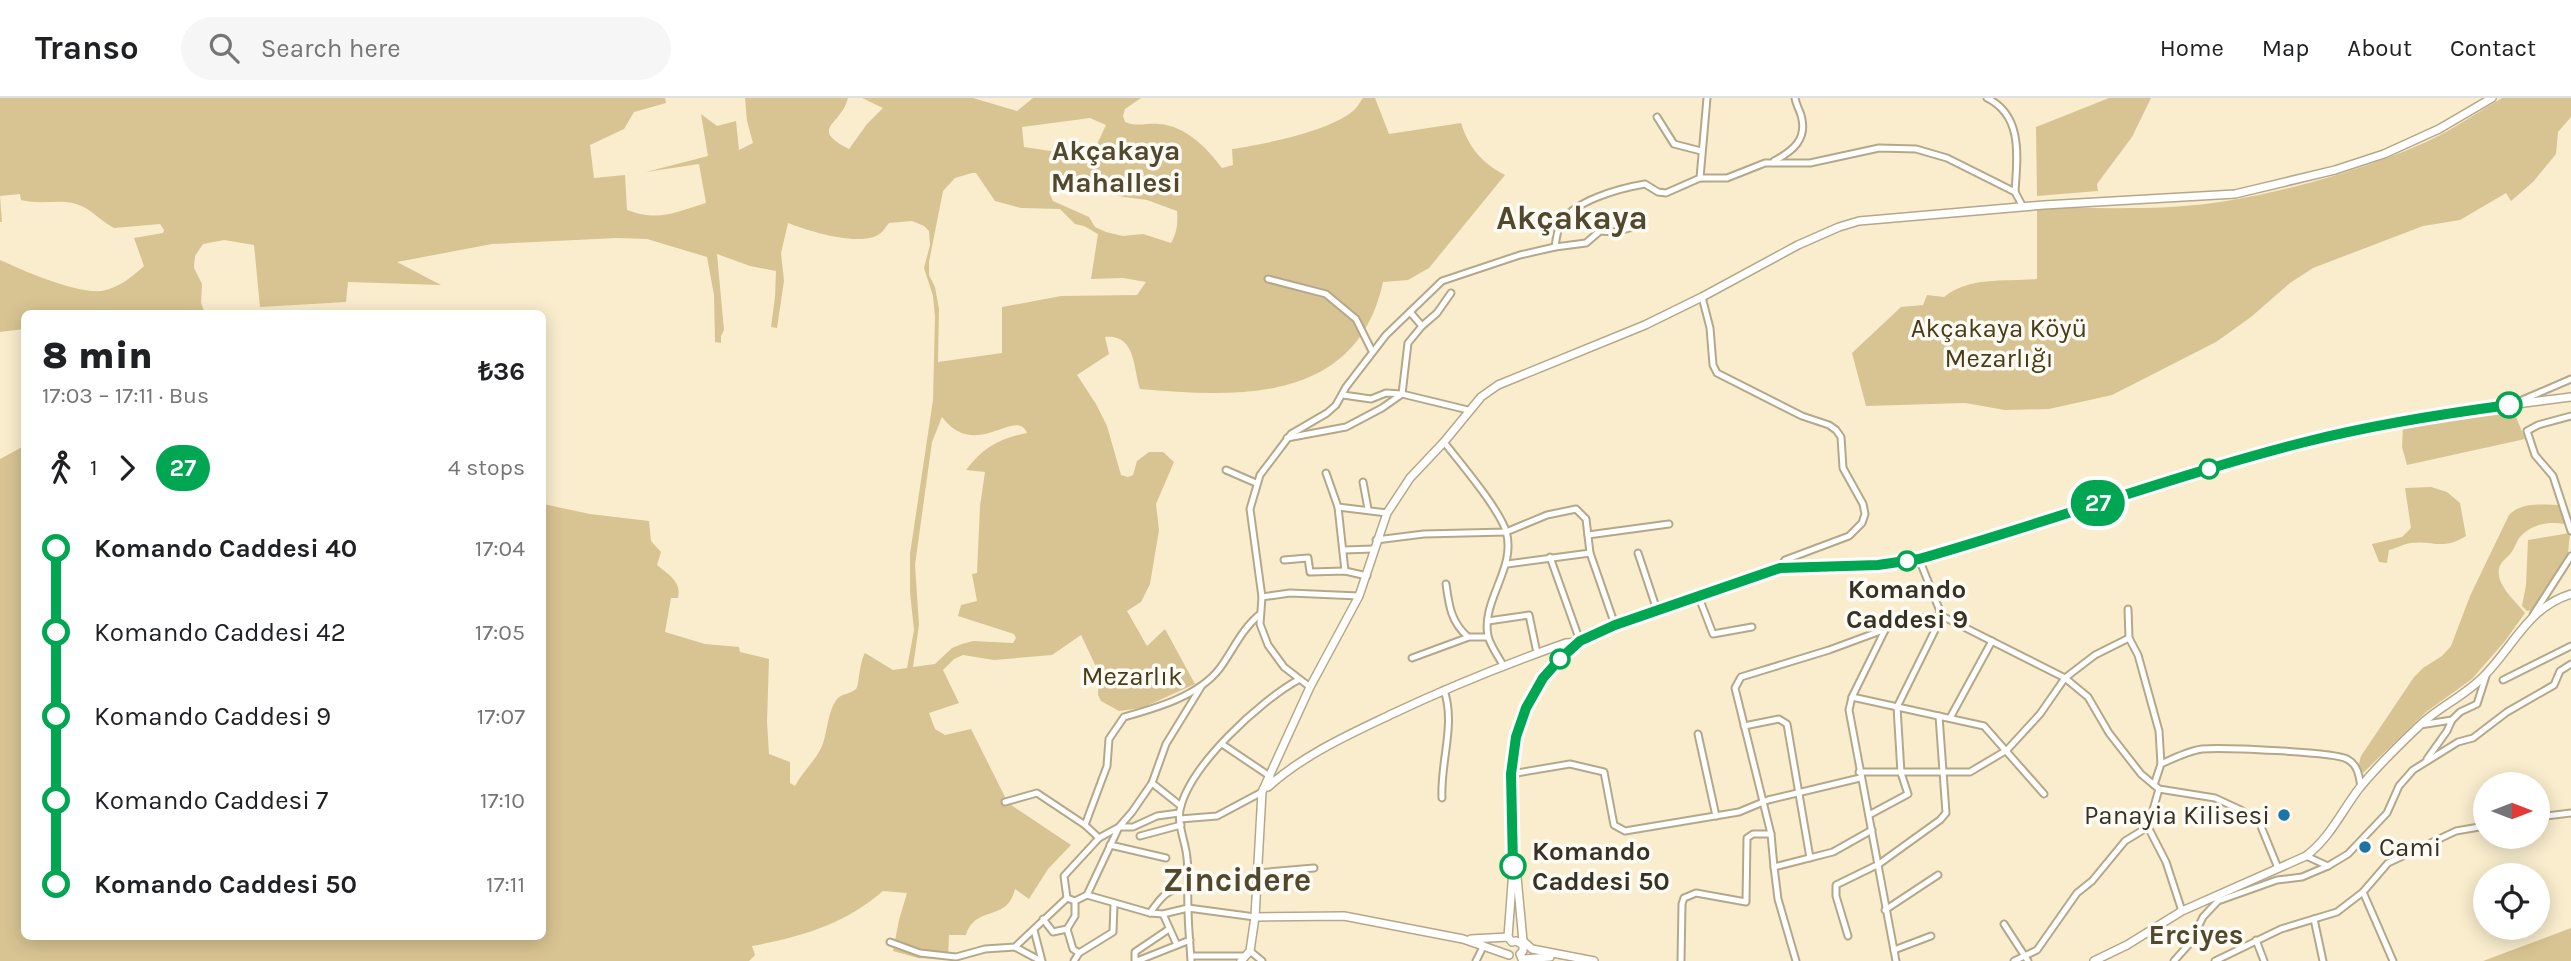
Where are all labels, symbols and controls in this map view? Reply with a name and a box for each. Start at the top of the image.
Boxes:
search box [181,17,671,80]
text: Transo [35,29,139,67]
icon: search [205,29,243,67]
text: Search here [261,33,401,64]
text: Home [2160,34,2224,62]
text: Map [2262,34,2309,62]
text: About [2347,34,2412,62]
text: Contact [2450,34,2536,62]
district label: Akçakaya Mahallesi [1051,134,1181,199]
district label: Akçakaya [1496,199,1648,237]
park label: Akçakaya Köyü Mezarlığı [1911,313,2087,374]
text: 8 min [42,333,153,378]
text: ₺36 [478,356,525,387]
text: 17:03 – 17:11 · Bus [42,382,209,409]
unlabelled marker [2496,392,2522,418]
icon: walk [42,449,80,487]
icon: forward [108,449,146,487]
text: 1 [90,454,98,481]
text: 27 [170,454,196,482]
text: 4 stops [448,454,525,481]
unlabelled marker [2199,459,2219,479]
line badge: 27 [2066,480,2130,526]
text: 27 [2085,489,2111,517]
text: Komando Caddesi 40 [94,533,357,564]
text: 17:04 [475,535,525,562]
marker: Komando Caddesi 9 [1897,551,1917,571]
place label: Komando Caddesi 9 [1846,574,1968,635]
text: Komando Caddesi 42 [94,617,346,648]
text: 17:05 [475,619,525,646]
unlabelled marker [1550,649,1570,669]
park label: Mezarlık [1081,661,1183,692]
text: Komando Caddesi 9 [94,701,331,732]
text: 17:07 [477,703,525,730]
north arrow [2473,772,2550,849]
map controls [2473,772,2550,940]
text: Komando Caddesi 7 [94,785,328,816]
text: 17:10 [480,787,525,814]
place label: Panayia Kilisesi [2084,800,2270,831]
marker: Panayia Kilisesi [2276,807,2292,823]
place label: Cami [2379,832,2441,863]
place label: Komando Caddesi 50 [1532,836,1670,897]
marker: Cami [2357,839,2373,855]
marker: Komando Caddesi 50 [1500,853,1526,879]
district label: Zincidere [1163,861,1311,899]
button: locate [2473,863,2550,940]
text: Komando Caddesi 50 [94,869,357,900]
text: 17:11 [486,871,525,898]
district label: Erciyes [2148,918,2244,951]

